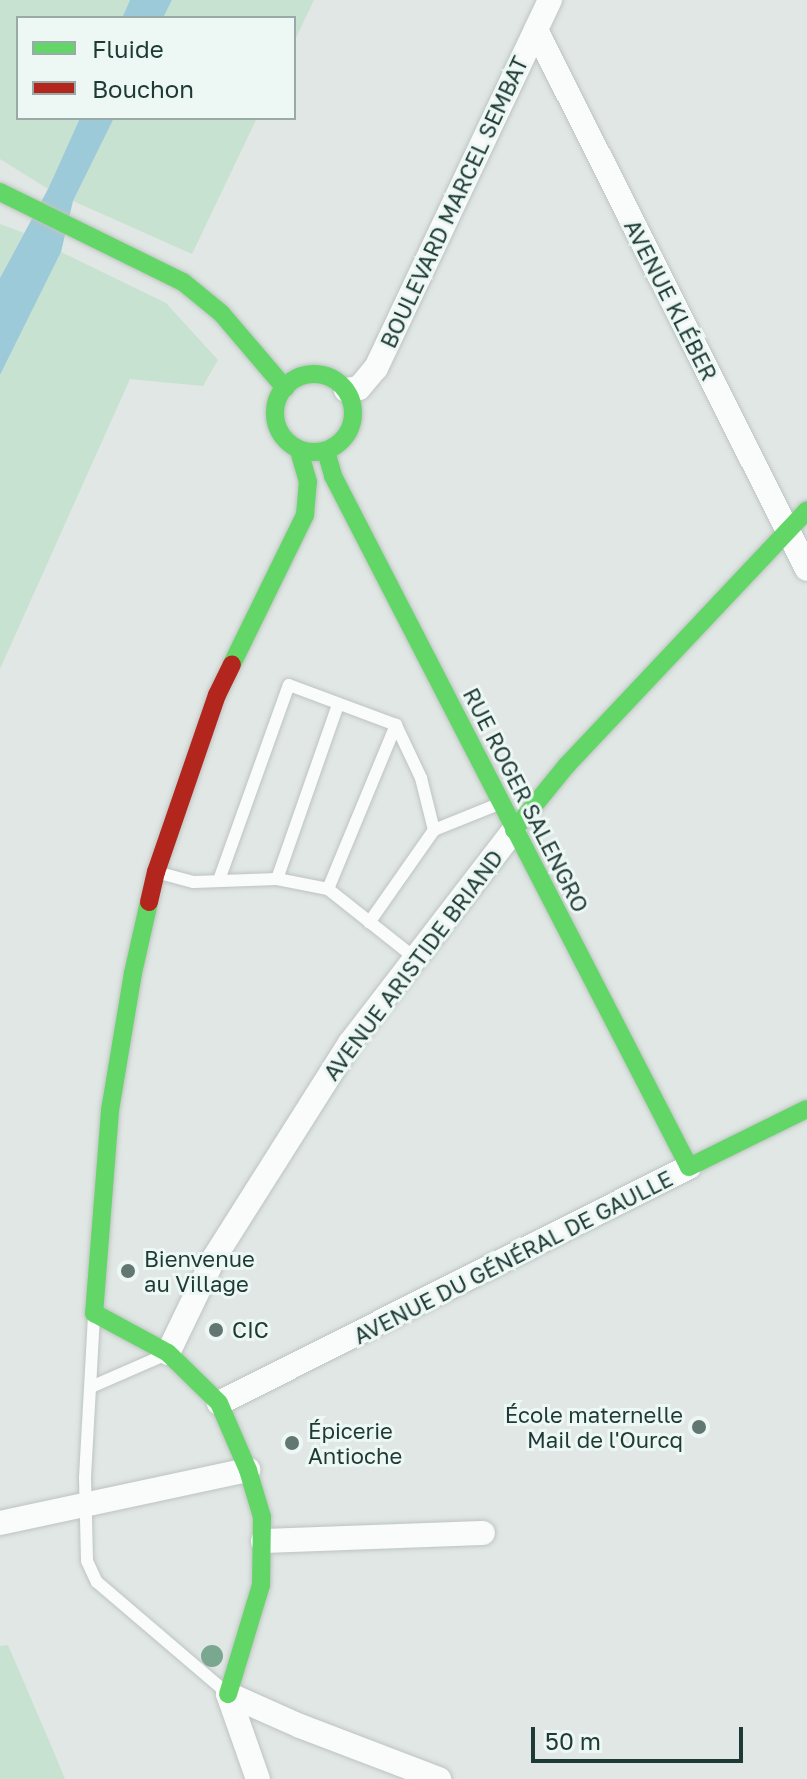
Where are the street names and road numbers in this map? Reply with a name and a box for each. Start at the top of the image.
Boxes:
street label: BOULEVARD MARCEL SEMBAT [375,52,533,352]
street label: AVENUE KLÉBER [619,215,723,385]
street label: RUE ROGER SALENGRO [458,683,594,917]
street label: AVENUE ARISTIDE BRIAND [318,845,508,1085]
street label: AVENUE DU GÉNÉRAL DE GAULLE [349,1165,677,1349]

